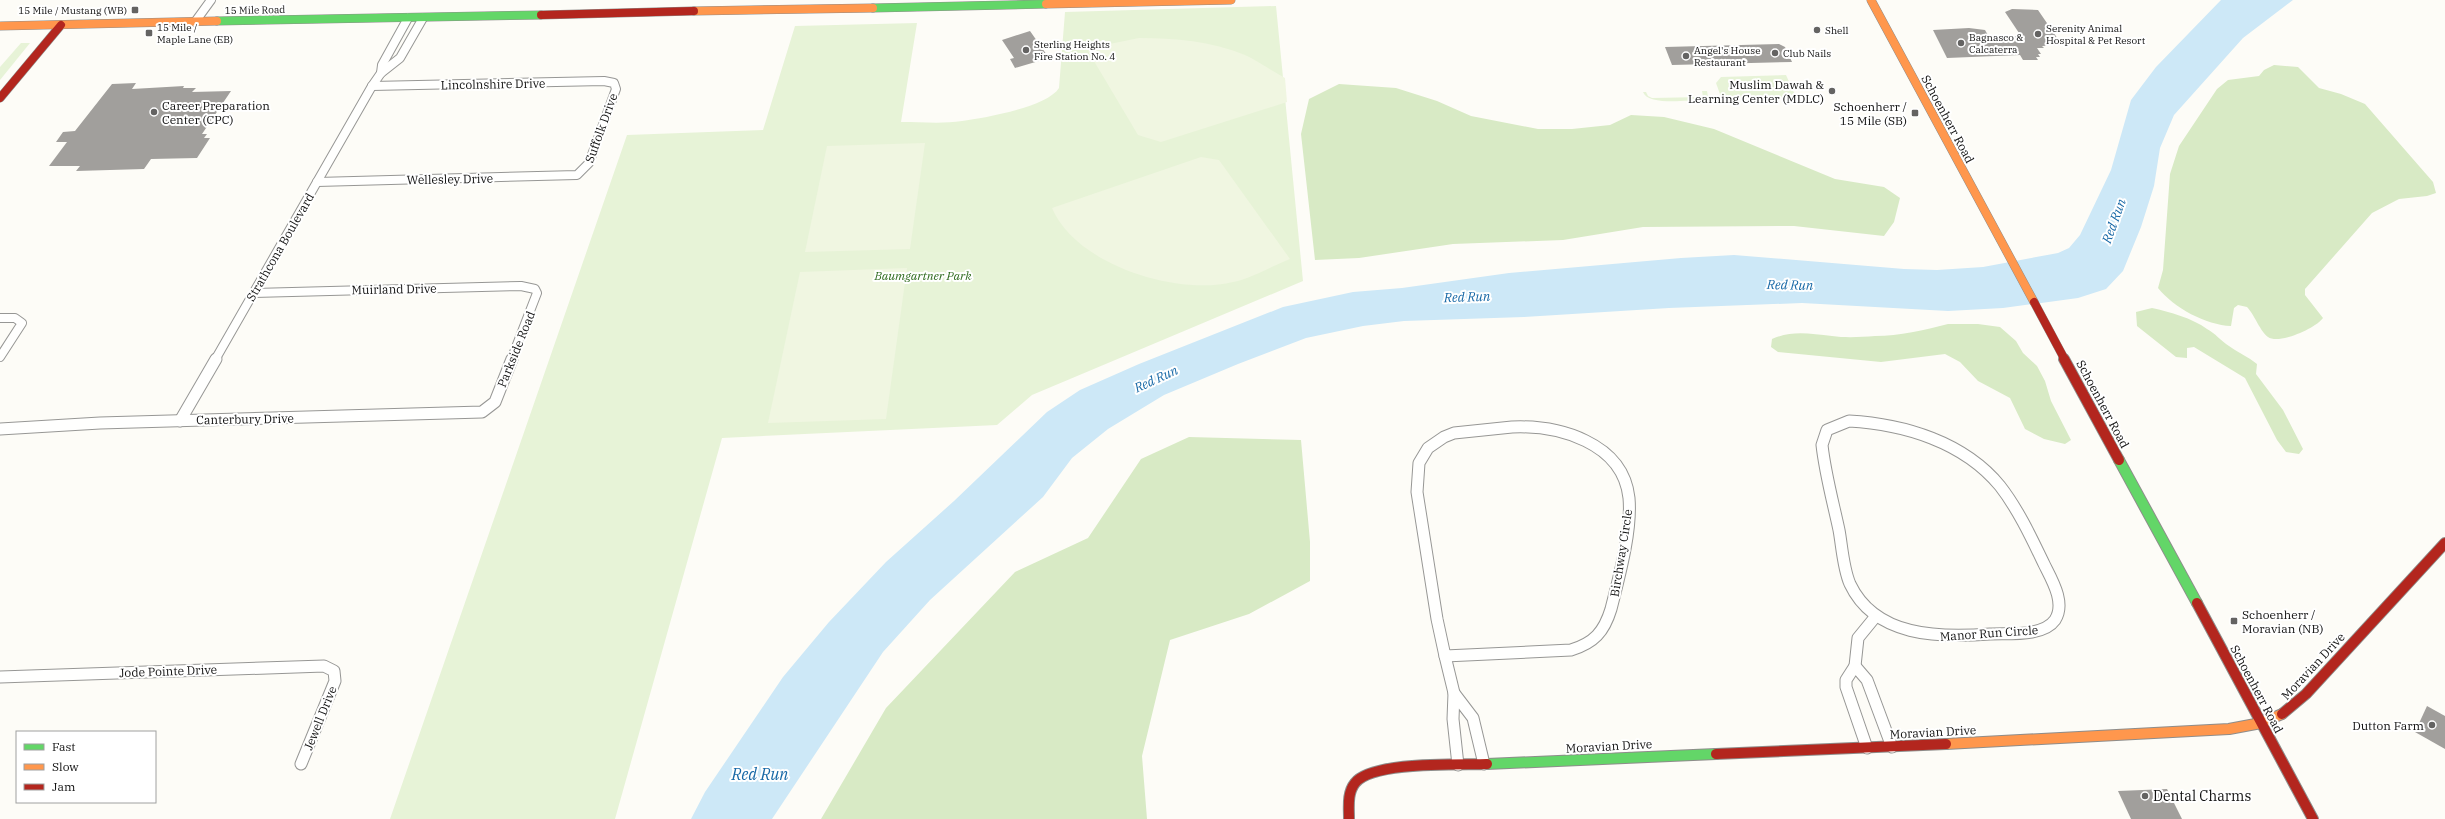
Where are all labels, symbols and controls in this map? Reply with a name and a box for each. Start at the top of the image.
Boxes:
street label: 15 Mile Road [225,3,285,17]
place label: 15 Mile / Mustang (WB) [18,4,127,17]
marker: 15 Mile / Mustang (WB) [130,5,140,15]
place label: 15 Mile / Maple Lane (EB) [157,21,233,46]
place label: Serenity Animal Hospital & Pet Resort [2046,22,2146,47]
place label: Shell [1825,24,1848,37]
marker: Shell [1812,25,1822,35]
marker: 15 Mile / Maple Lane (EB) [144,28,154,38]
marker: Serenity Animal Hospital & Pet Resort [2033,29,2043,39]
place label: Bagnasco & Calcaterra [1969,31,2023,56]
place label: Sterling Heights Fire Station No. 4 [1034,38,1115,63]
marker: Bagnasco & Calcaterra [1956,38,1966,48]
place label: Angel's House Restaurant [1694,44,1761,69]
marker: Sterling Heights Fire Station No. 4 [1021,45,1031,55]
place label: Club Nails [1783,47,1831,60]
marker: Club Nails [1770,48,1780,58]
marker: Angel's House Restaurant [1681,51,1691,61]
street label: Schoenherr Road [1918,72,1978,166]
street label: Lincolnshire Drive [441,76,545,92]
place label: Muslim Dawah & Learning Center (MDLC) [1688,77,1824,106]
marker: Muslim Dawah & Learning Center (MDLC) [1827,86,1837,96]
street label: Suffolk Drive [581,91,621,165]
place label: Career Preparation Center (CPC) [162,98,270,127]
place label: Schoenherr / 15 Mile (SB) [1834,99,1907,128]
marker: Career Preparation Center (CPC) [149,107,159,117]
marker: Schoenherr / 15 Mile (SB) [1910,108,1920,118]
street label: Wellesley Drive [407,171,493,187]
street label: Strathcona Boulevard [243,190,317,304]
water label: Red Run [2098,196,2130,247]
park label: Baumgartner Park [873,268,972,283]
water label: Red Run [1766,276,1814,294]
street label: Muirland Drive [351,281,437,297]
water label: Red Run [1443,288,1491,306]
street label: Parkside Road [494,309,538,389]
street label: Schoenherr Road [2073,357,2133,451]
water label: Red Run [1131,361,1181,397]
street label: Canterbury Drive [196,411,294,427]
street label: Birchway Circle [1607,508,1635,598]
place label: Schoenherr / Moravian (NB) [2242,607,2323,636]
marker: Schoenherr / Moravian (NB) [2229,616,2239,626]
street label: Manor Run Circle [1939,622,2039,644]
street label: Moravian Drive [2278,629,2348,703]
street label: Schoenherr Road [2227,642,2287,736]
street label: Jode Pointe Drive [119,662,217,680]
street label: Jewell Drive [300,684,340,752]
place label: Dutton Farm [2352,718,2425,733]
marker: Dutton Farm [2427,720,2437,730]
street label: Moravian Drive [1889,722,1977,742]
legend [16,731,156,803]
street label: Moravian Drive [1565,736,1653,756]
text: Fast [52,739,76,754]
text: Slow [52,759,79,774]
water label: Red Run [731,764,788,784]
text: Jam [52,779,76,794]
place label: Dental Charms [2153,787,2251,805]
marker: Dental Charms [2140,791,2150,801]

